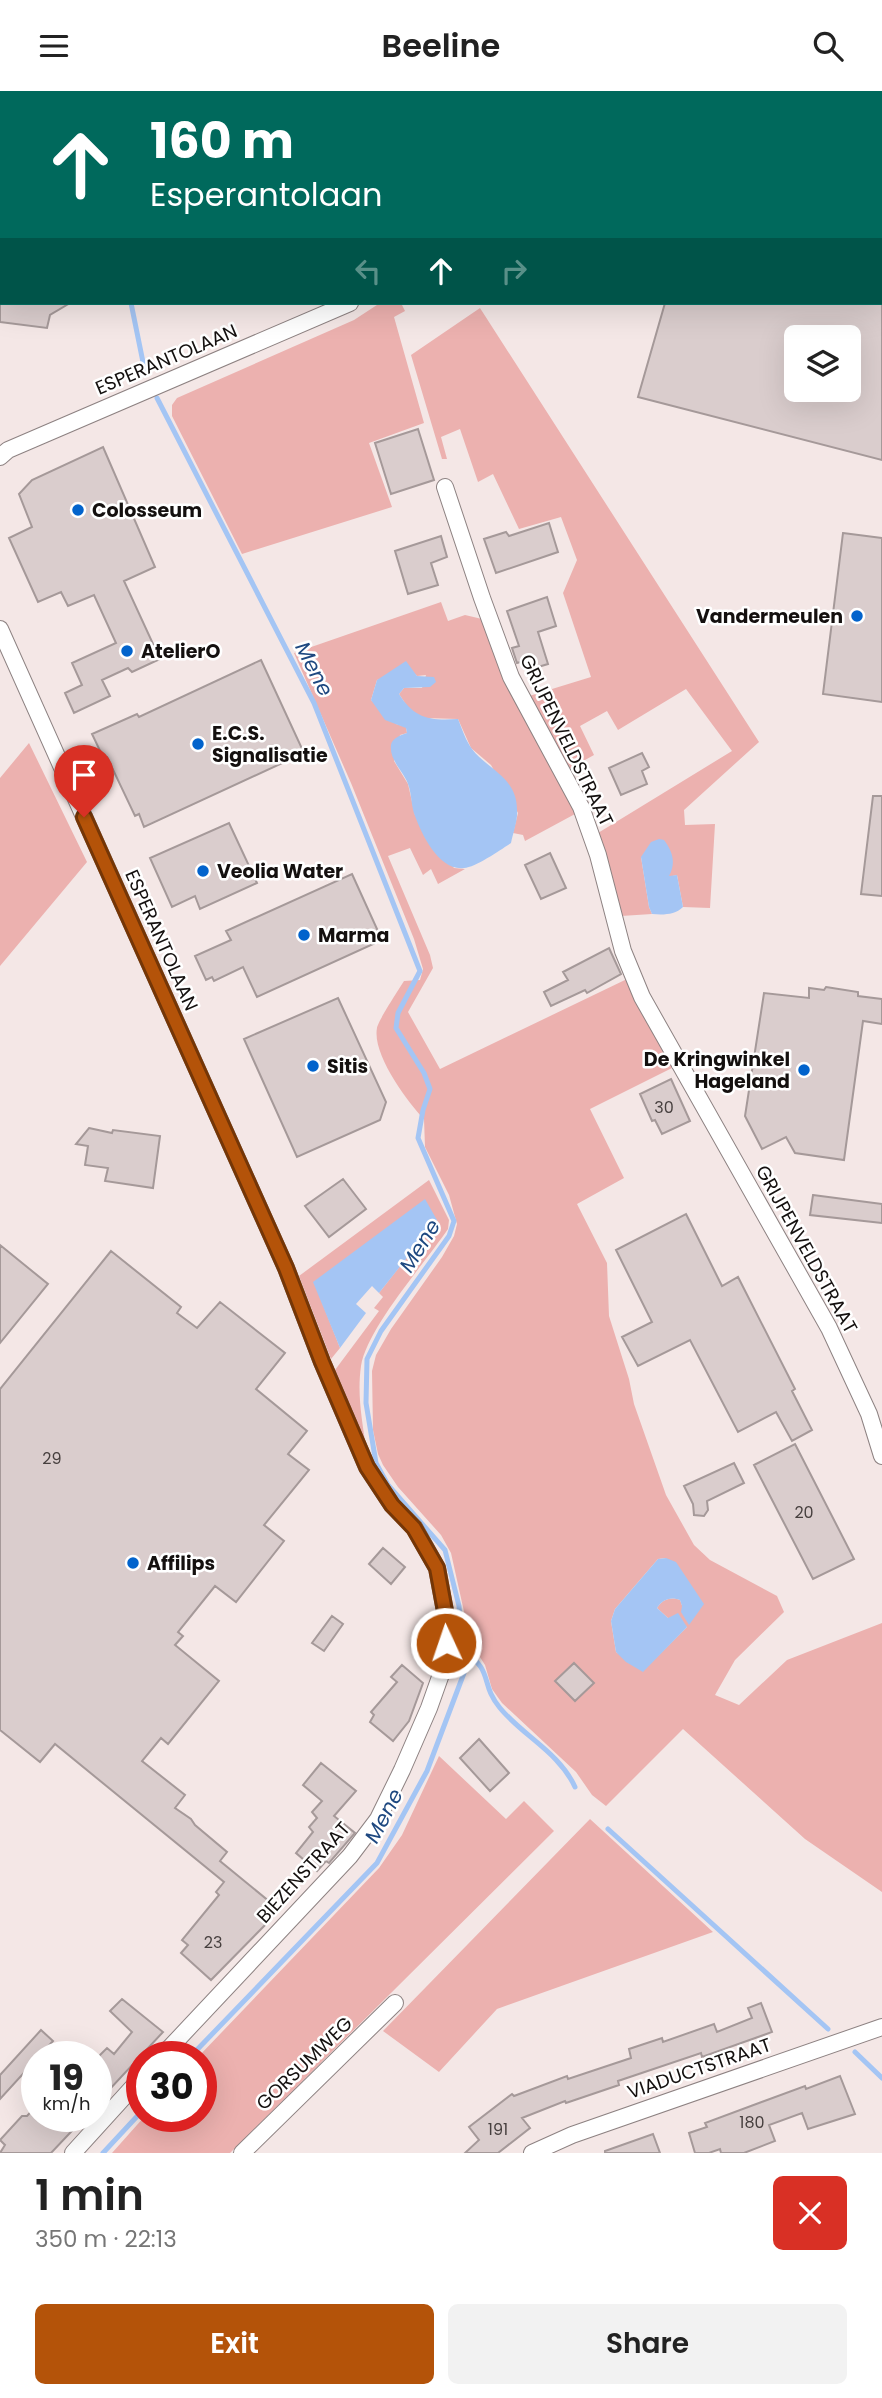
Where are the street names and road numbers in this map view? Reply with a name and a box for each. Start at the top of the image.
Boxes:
street label: ESPERANTOLAAN [91,317,241,402]
street label: GRIJPENVELDSTRAAT [513,650,620,831]
street label: ESPERANTOLAAN [118,865,205,1015]
street label: GRIJPENVELDSTRAAT [749,1160,864,1338]
street label: BIEZENSTRAAT [250,1816,356,1929]
street label: GORSUMWEG [250,2010,359,2116]
street label: VIADUCTSTRAAT [624,2031,775,2106]

